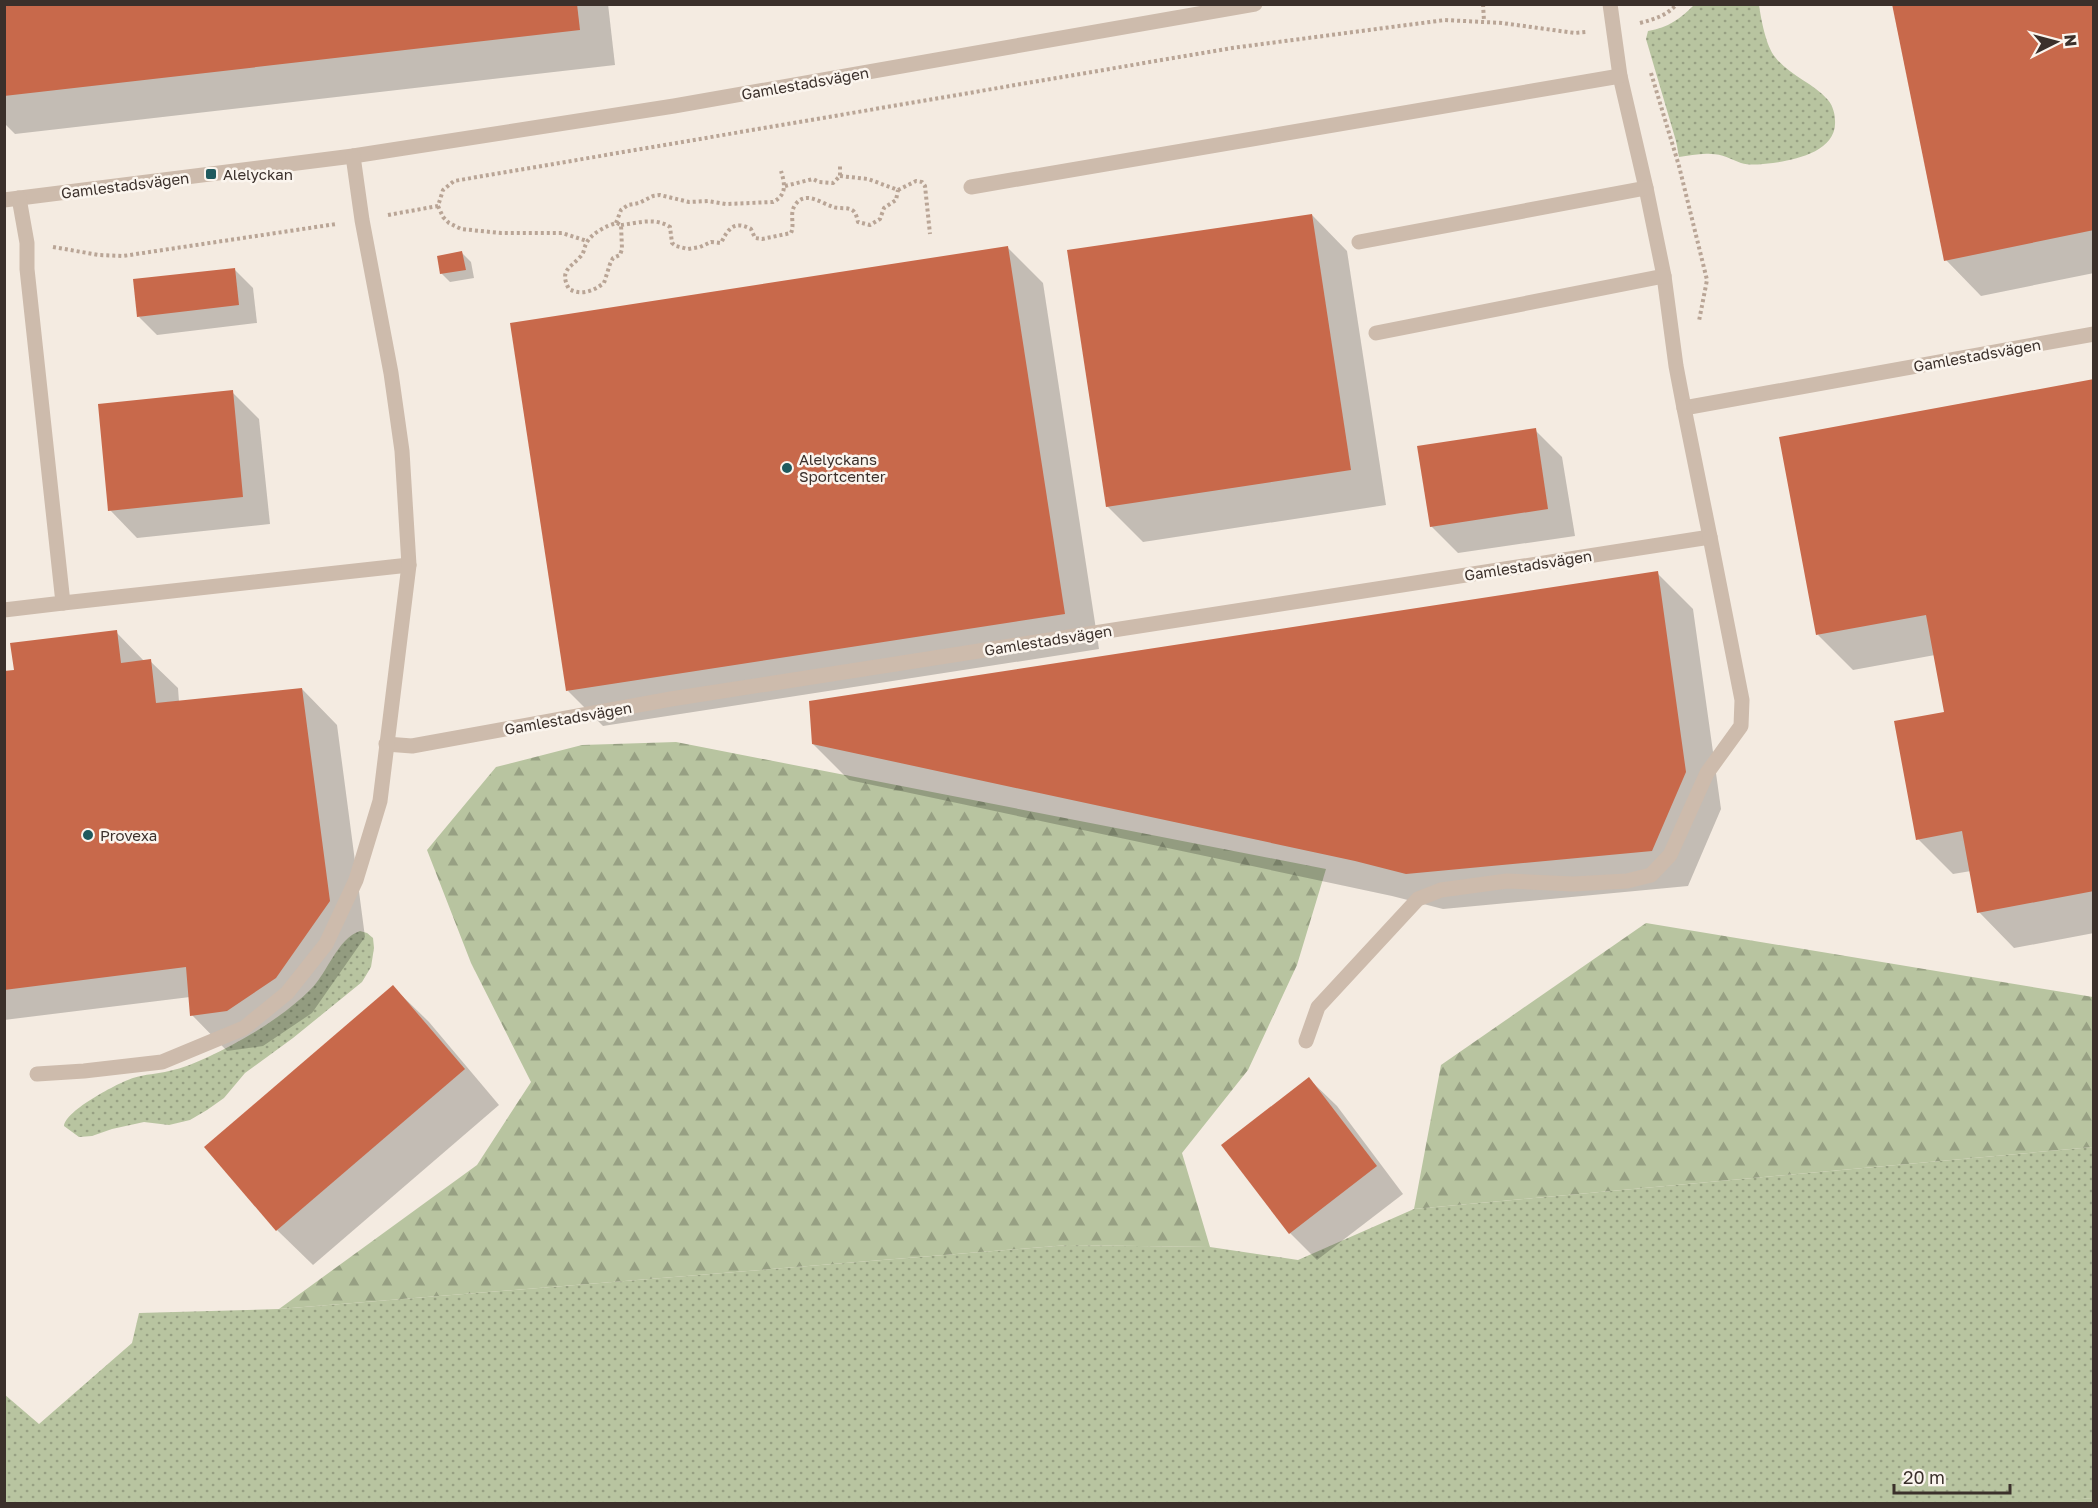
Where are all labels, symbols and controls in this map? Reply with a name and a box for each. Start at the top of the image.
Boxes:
north arrow [2026,12,2086,72]
text: N [2060,33,2081,48]
street label: Gamlestadsvägen [740,63,870,103]
place label: Alelyckan [223,165,293,183]
marker: Alelyckan [204,167,218,181]
street label: Gamlestadsvägen [60,168,190,202]
street label: Gamlestadsvägen [1912,335,2042,375]
place label: Alelyckans Sportcenter [799,450,886,485]
marker: Alelyckans Sportcenter [780,461,794,475]
street label: Gamlestadsvägen [1463,546,1593,584]
street label: Gamlestadsvägen [983,621,1113,659]
street label: Gamlestadsvägen [503,698,633,738]
place label: Provexa [100,826,157,844]
marker: Provexa [81,828,95,842]
scale bar [1894,1457,2010,1495]
text: 20 m [1903,1466,1945,1488]

